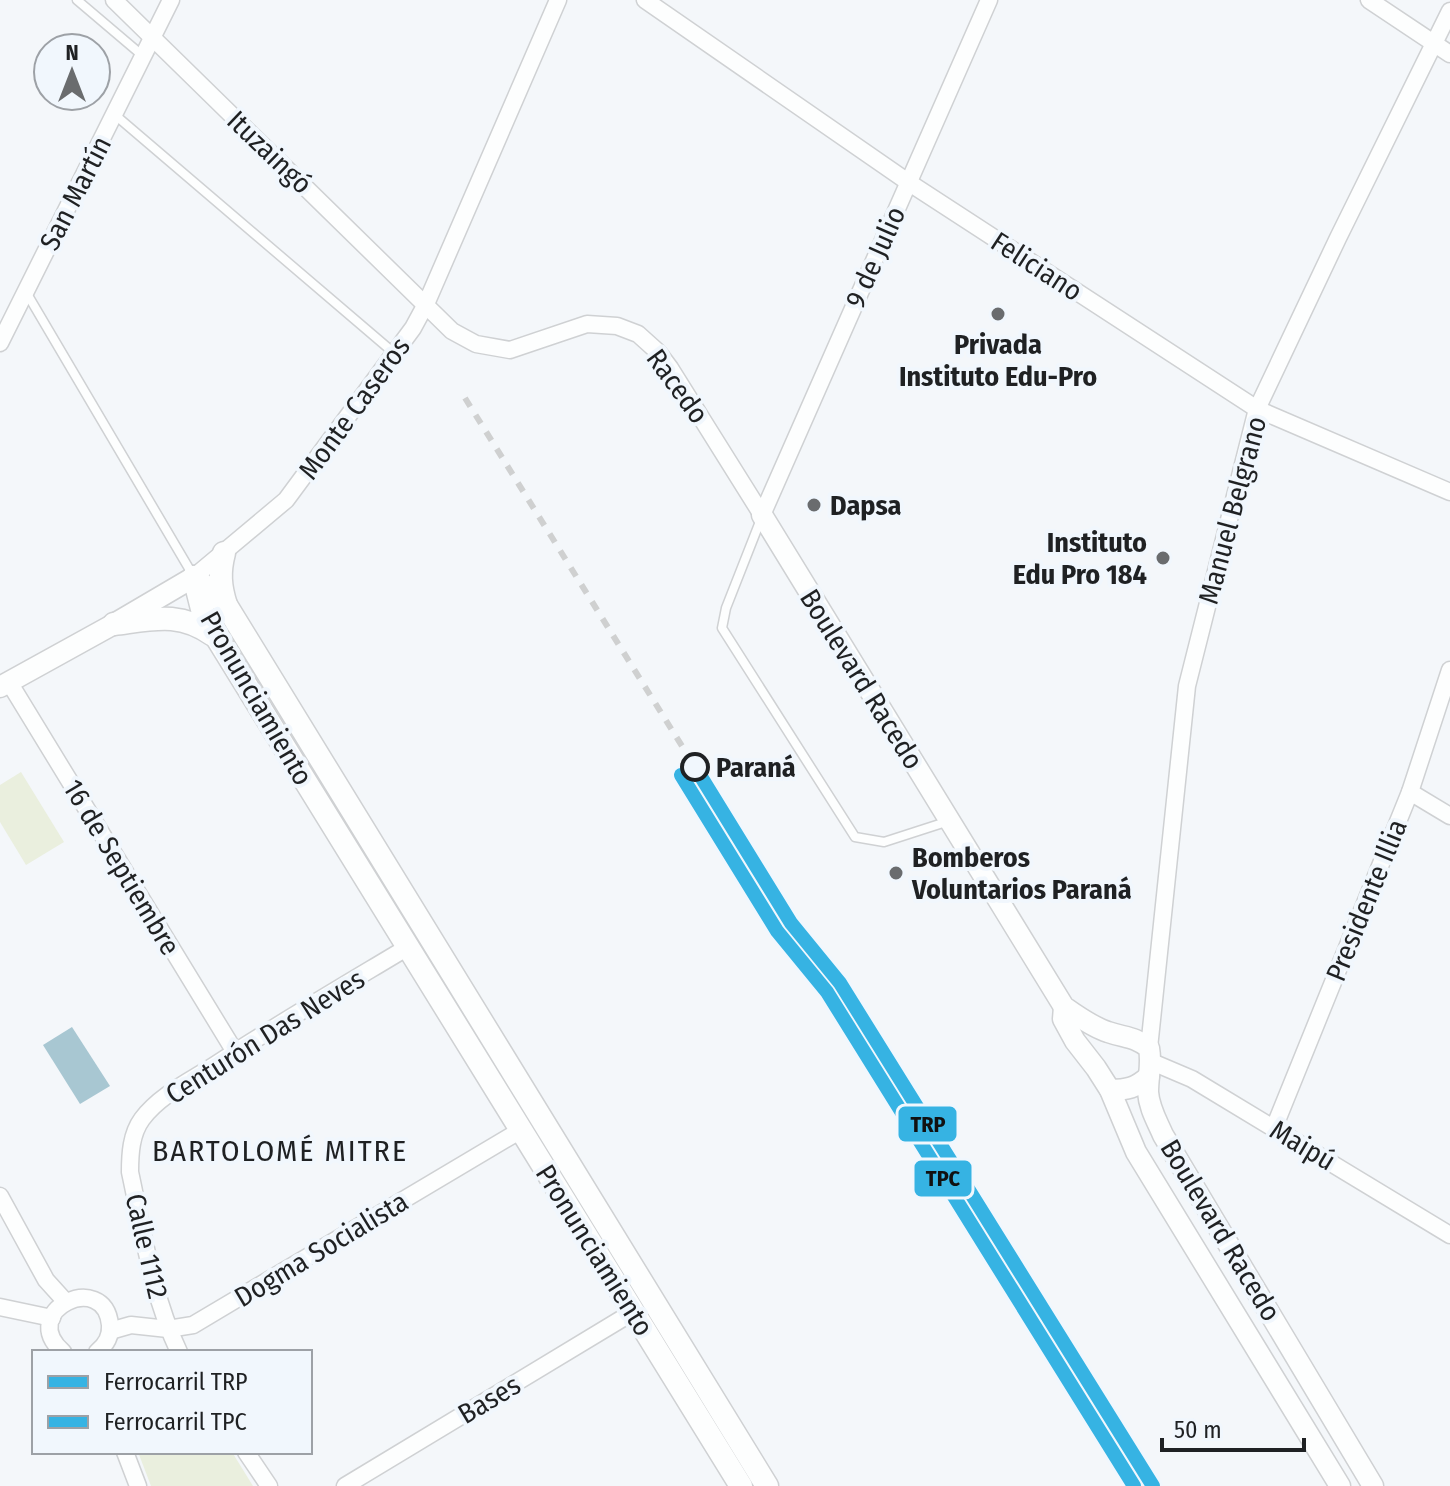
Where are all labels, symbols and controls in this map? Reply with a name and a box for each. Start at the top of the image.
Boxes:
north arrow [32,32,112,112]
text: N [65,39,79,66]
street label: Ituzaingó [220,104,319,201]
street label: San Martín [33,131,118,256]
street label: 9 de Julio [839,202,912,313]
street label: Feliciano [985,225,1088,308]
marker: Privada Instituto Edu-Pro [989,305,1007,323]
place label: Privada Instituto Edu-Pro [899,328,1097,393]
street label: Monte Caseros [292,331,417,486]
street label: Racedo [640,343,716,430]
street label: Manuel Belgrano [1192,413,1273,607]
place label: Dapsa [830,489,902,522]
marker: Dapsa [805,496,823,514]
place label: Instituto Edu Pro 184 [1013,526,1147,591]
marker: Instituto Edu Pro 184 [1154,549,1172,567]
street label: Boulevard Racedo [793,583,930,775]
street label: Pronunciamiento [193,605,320,791]
place label: Paraná [716,751,796,784]
marker: Paraná [681,753,709,781]
street label: 16 de Septiembre [56,774,187,961]
street label: Presidente Illia [1319,814,1414,986]
place label: Bomberos Voluntarios Paraná [911,841,1132,906]
marker: Bomberos Voluntarios Paraná [887,864,905,882]
street label: Centurón Das Neves [160,962,371,1111]
line badge: TRP [897,1105,958,1143]
text: TRP [910,1111,946,1138]
street label: Maipú [1264,1113,1341,1178]
district label: BARTOLOMÉ MITRE [152,1133,408,1169]
street label: Boulevard Racedo [1153,1134,1288,1327]
street label: Pronunciamiento [529,1159,660,1342]
line badge: TPC [913,1159,973,1198]
text: TPC [926,1165,961,1192]
street label: Dogma Socialista [229,1185,414,1314]
street label: Calle 1112 [118,1190,175,1302]
legend [32,1350,312,1454]
text: Ferrocarril TRP [104,1368,248,1396]
street label: Bases [452,1368,526,1431]
scale bar [1162,1402,1304,1452]
text: Ferrocarril TPC [104,1408,247,1436]
text: 50 m [1174,1416,1222,1444]

